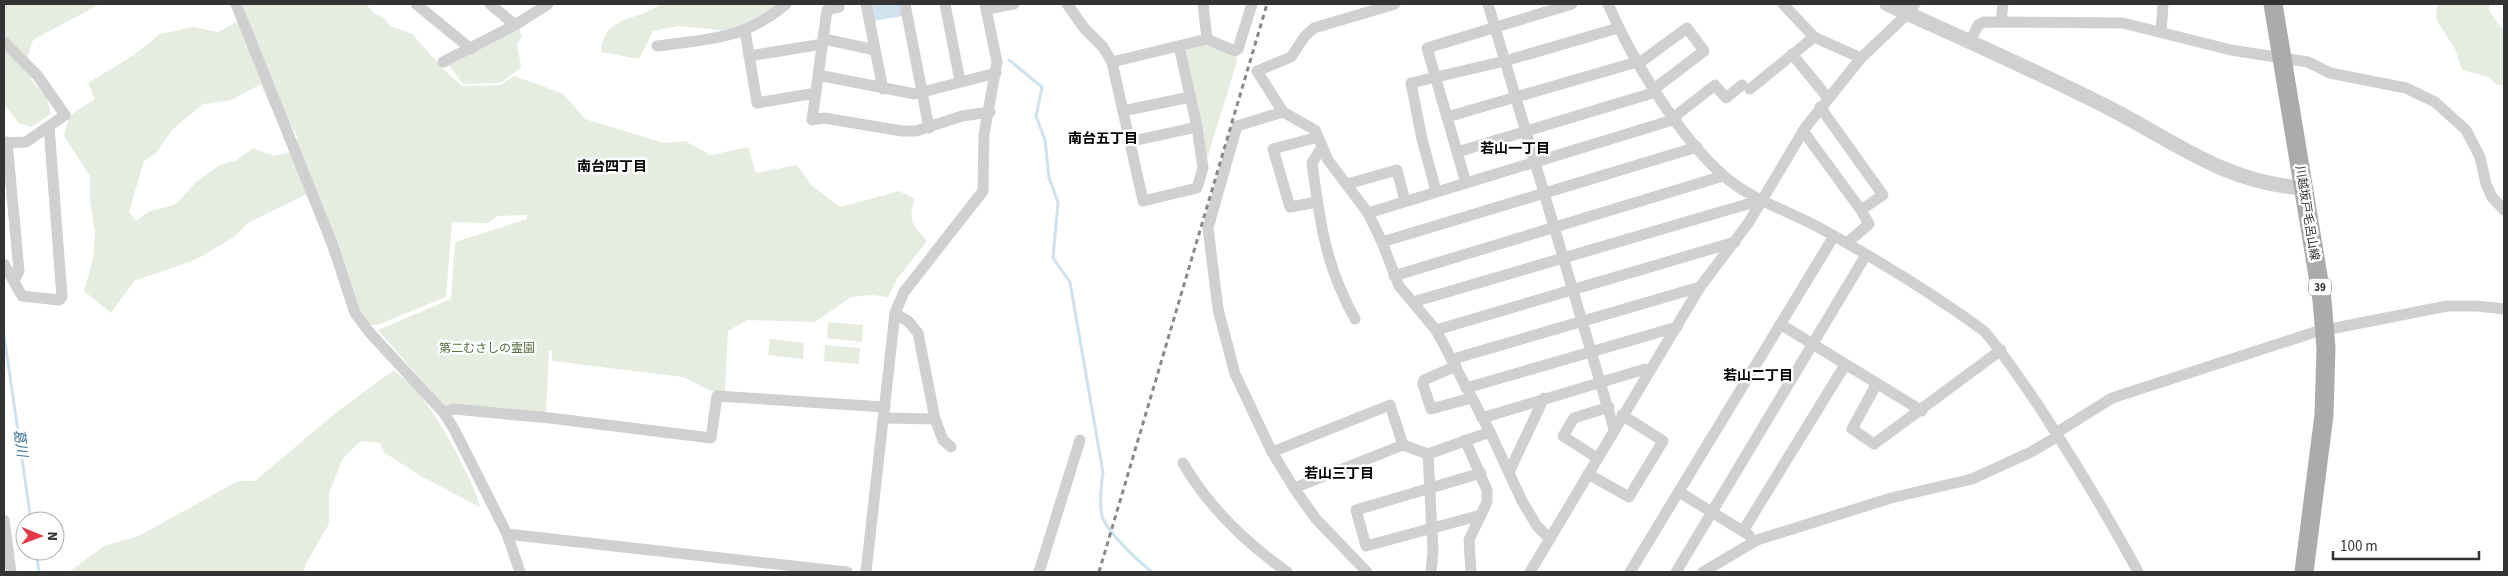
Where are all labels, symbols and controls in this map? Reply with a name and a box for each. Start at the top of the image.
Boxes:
district label: 南台五丁目 [1068,129,1138,149]
district label: 若山一丁目 [1480,139,1550,159]
district label: 南台四丁目 [577,157,647,177]
street label: 川越坂戸毛呂山線 [2291,164,2323,262]
road number: 39 [2309,278,2331,296]
park label: 第二むさしの霊園 [439,340,535,357]
district label: 若山二丁目 [1723,366,1793,386]
water label: 葛川 [8,428,32,460]
district label: 若山三丁目 [1304,464,1374,484]
north arrow [15,511,65,561]
scale bar [2333,528,2479,560]
text: N [42,531,62,541]
text: 100 m [2340,536,2378,557]

